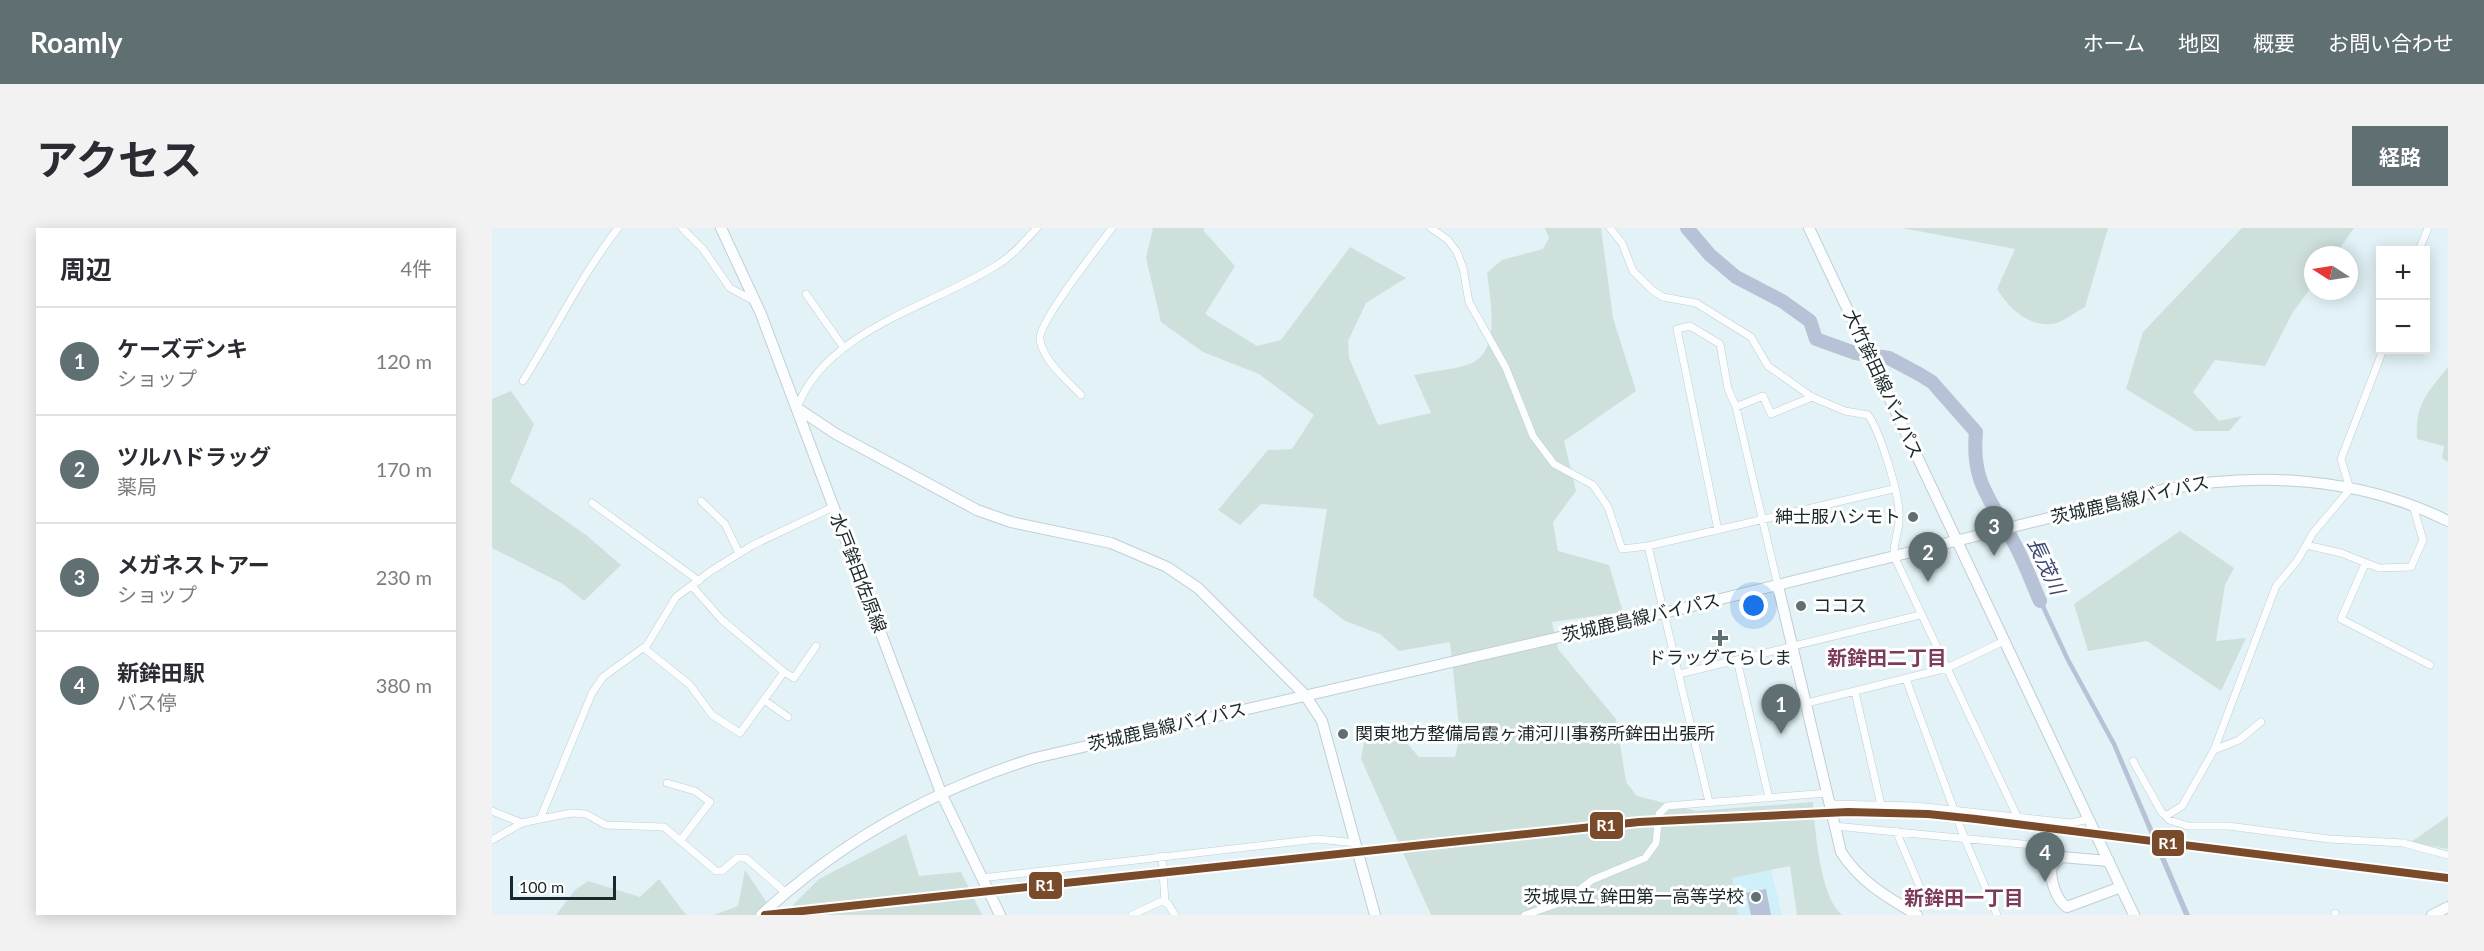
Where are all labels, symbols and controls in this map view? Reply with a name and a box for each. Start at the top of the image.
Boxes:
text: Roamly [30,25,123,59]
text: ホーム [2083,30,2145,55]
text: 地図 [2178,30,2220,55]
text: 概要 [2253,30,2295,55]
text: お問い合わせ [2328,30,2454,55]
button: 経路 [2352,126,2448,186]
text: アクセス [36,134,202,184]
north arrow [2304,246,2358,300]
map controls [2376,246,2430,354]
button: + [2376,246,2430,300]
text: 周辺 [60,253,112,285]
text: 4件 [400,256,432,280]
button: − [2376,300,2430,354]
street label: 大竹鉾田線バイパス [1840,306,1928,461]
text: ケーズデンキ [117,335,248,362]
text: 1 [74,349,85,373]
text: 120 m [376,349,432,373]
text: ショップ [117,366,197,390]
text: ツルハドラッグ [117,443,271,470]
text: 2 [74,457,85,481]
text: 170 m [376,457,432,481]
street label: 茨城鹿島線バイパス [2049,470,2211,528]
text: 薬局 [117,474,157,498]
place label: 紳士服ハシモト [1775,505,1901,527]
pin: 3 [1974,506,2014,556]
street label: 水戸鉾田佐原線 [826,510,892,635]
marker: 紳士服ハシモト [1906,510,1920,524]
pin: 2 [1908,532,1948,582]
water label: 長茂川 [2023,533,2071,600]
text: メガネストアー [117,551,270,578]
text: 3 [74,565,85,589]
text: 230 m [376,565,432,589]
text: ショップ [117,582,197,606]
street label: 茨城鹿島線バイパス [1560,588,1722,646]
your location [1739,591,1768,620]
place label: ココス [1813,594,1867,616]
marker: ココス [1794,599,1808,613]
marker: ドラッグてらしま [1713,631,1727,645]
district label: 新鉾田二丁目 [1827,645,1947,669]
place label: ドラッグてらしま [1648,646,1792,668]
text: 新鉾田駅 [117,659,205,686]
text: 4 [74,673,85,697]
text: 380 m [376,673,432,697]
pin: 1 [1762,684,1800,734]
text: バス停 [117,690,177,714]
street label: 茨城鹿島線バイパス [1086,697,1248,755]
place label: 関東地方整備局霞ヶ浦河川事務所鉾田出張所 [1355,722,1715,744]
marker: 関東地方整備局霞ヶ浦河川事務所鉾田出張所 [1336,727,1350,741]
line badge: R1 [1589,811,1624,840]
text: R1 [1596,815,1616,834]
line badge: R1 [2151,829,2185,857]
pin: 4 [2026,832,2064,882]
text: R1 [2158,833,2178,852]
line badge: R1 [1028,871,1063,900]
scale bar [510,873,616,900]
text: R1 [1035,875,1055,894]
text: 100 m [519,877,564,896]
place label: 茨城県立 鉾田第一高等学校 [1523,885,1744,907]
district label: 新鉾田一丁目 [1904,885,2024,909]
marker: 茨城県立 鉾田第一高等学校 [1749,890,1763,904]

